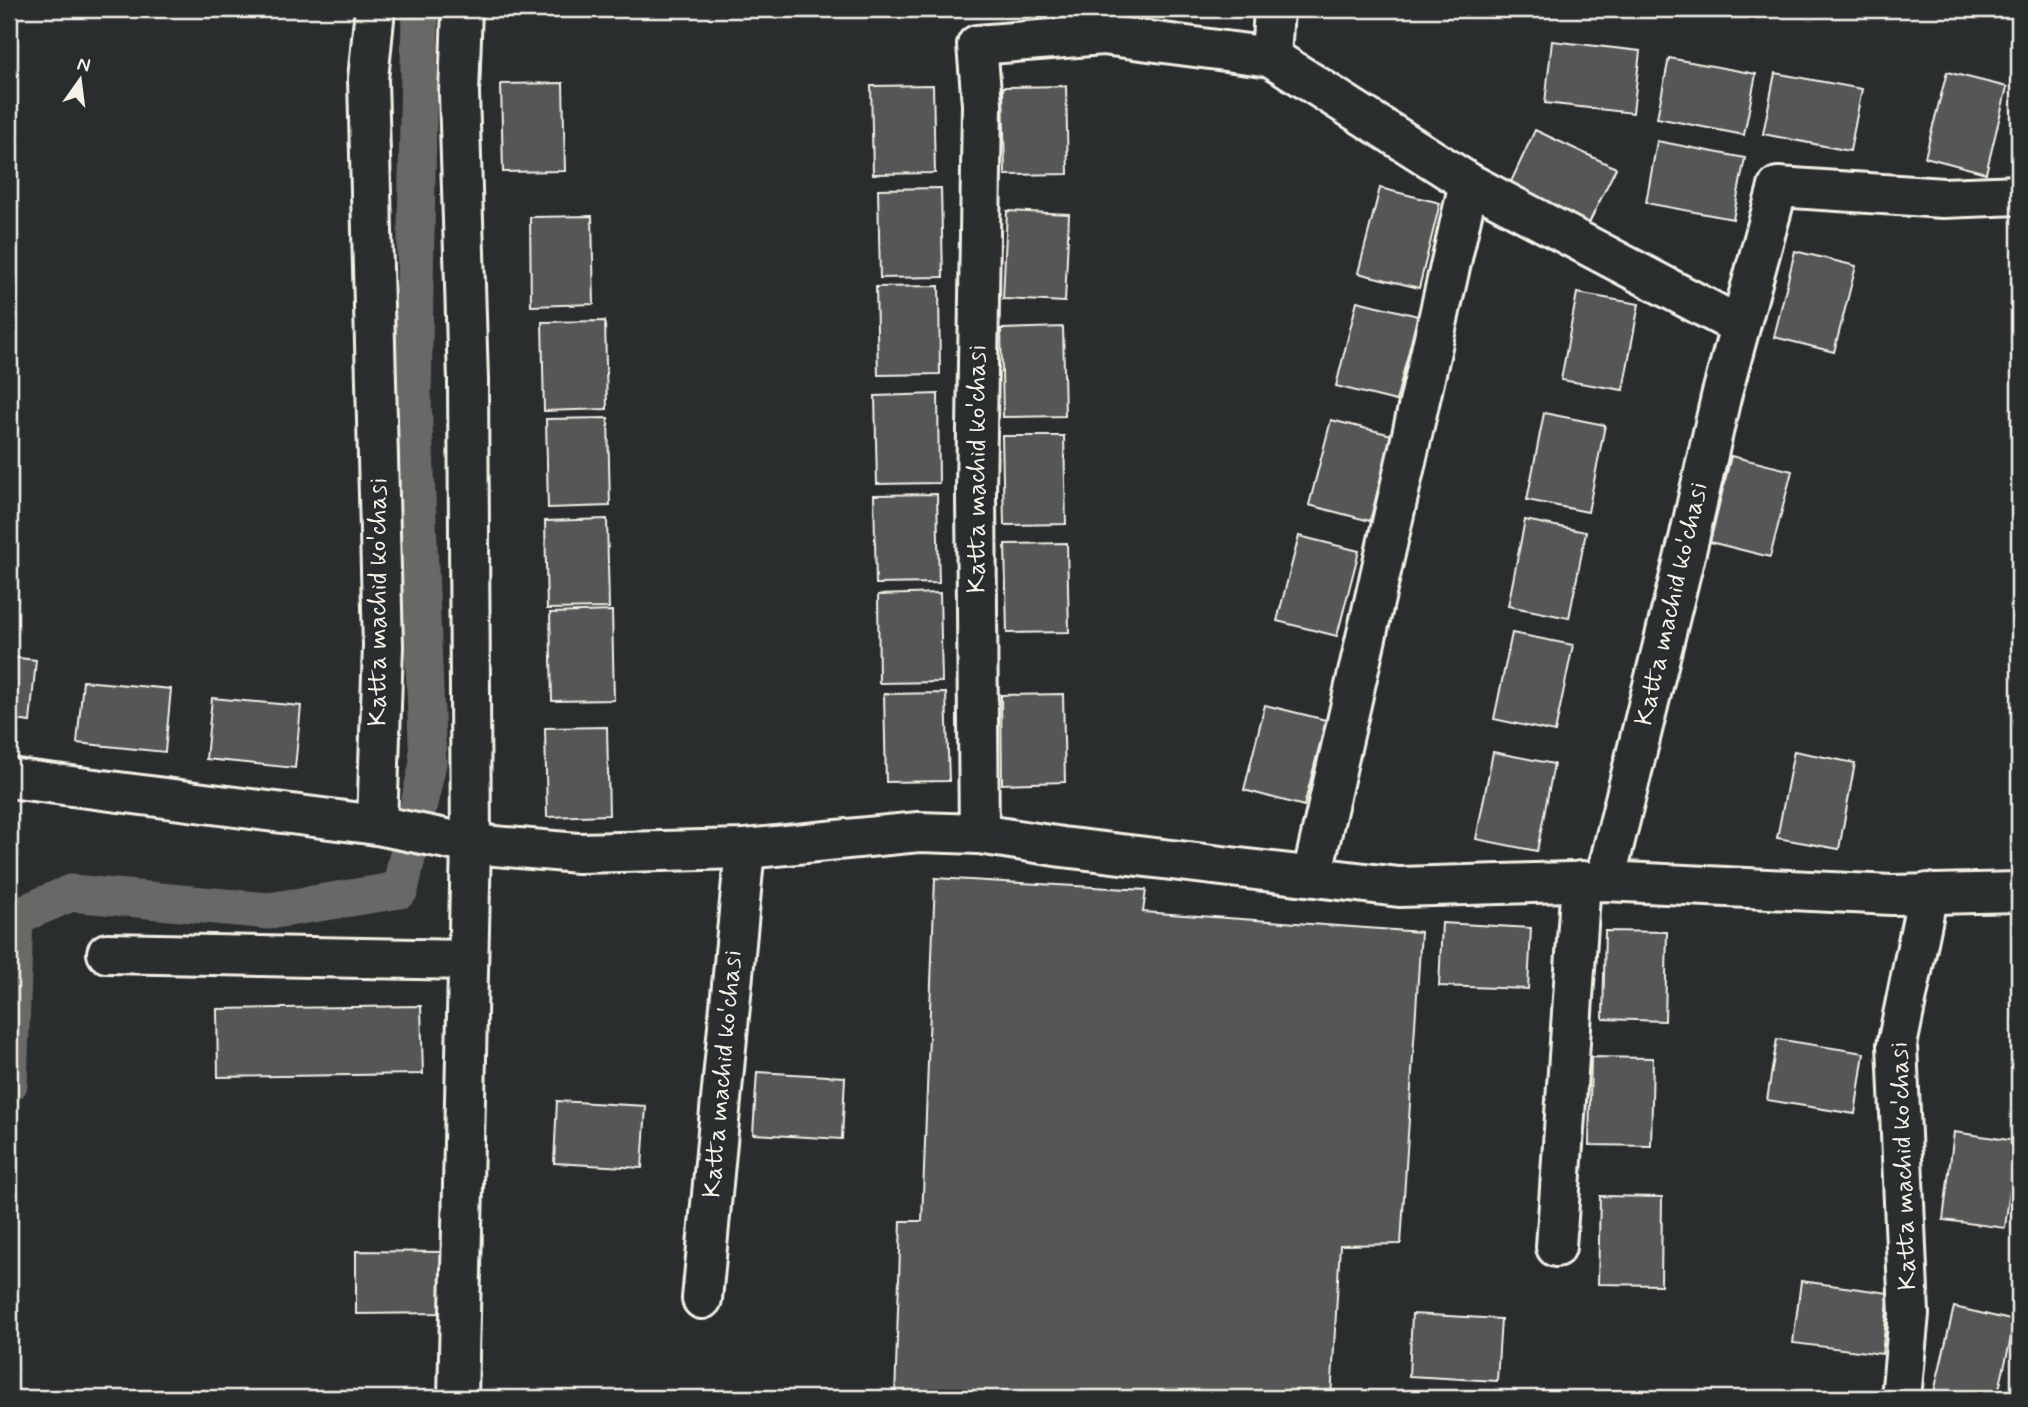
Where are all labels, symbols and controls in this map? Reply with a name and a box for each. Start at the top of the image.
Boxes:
north arrow [46,46,116,116]
text: N [75,51,93,79]
street label: Katta machid ko'chasi [961,345,995,593]
street label: Katta machid ko'chasi [362,478,396,726]
street label: Katta machid ko'chasi [1627,479,1717,729]
street label: Katta machid ko'chasi [695,949,751,1199]
street label: Katta machid ko'chasi [1883,1041,1925,1291]

